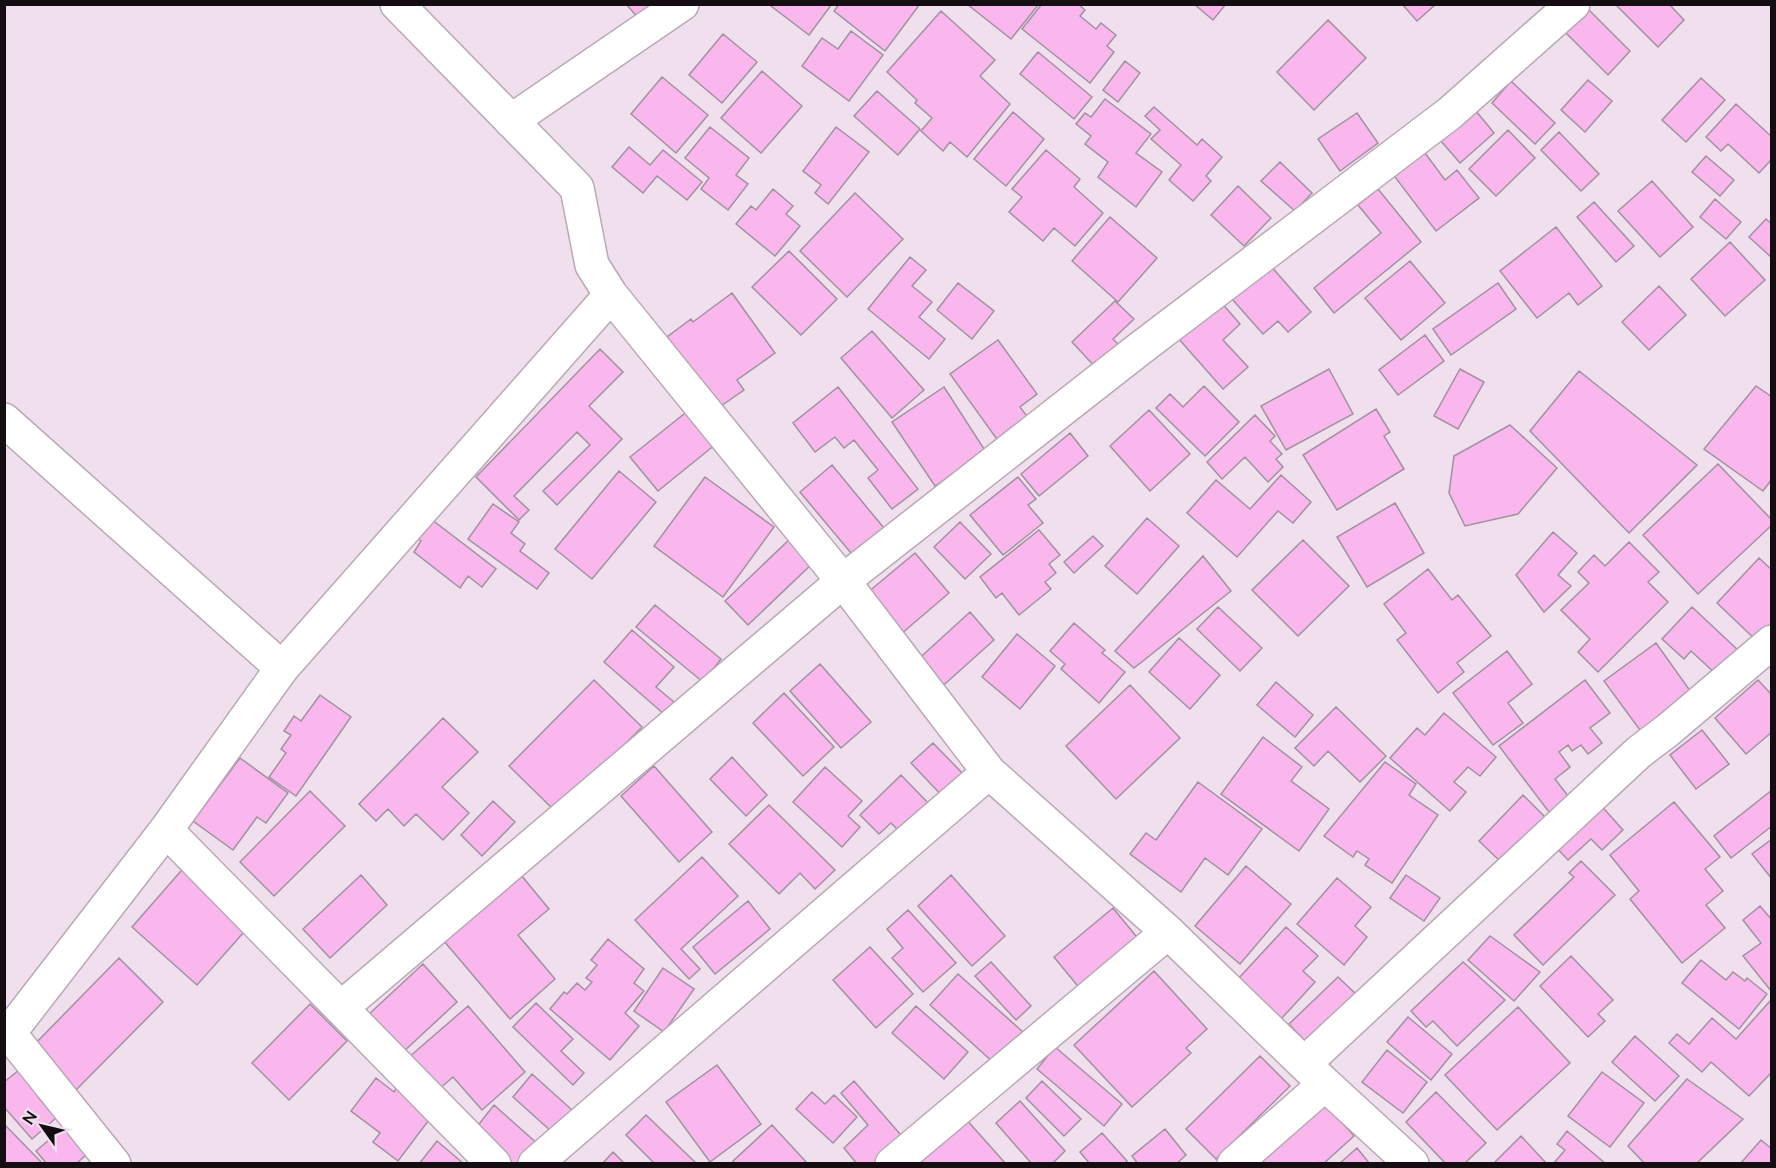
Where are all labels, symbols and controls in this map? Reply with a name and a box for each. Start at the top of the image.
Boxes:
north arrow [12,1096,72,1156]
text: N [18,1107,40,1128]

